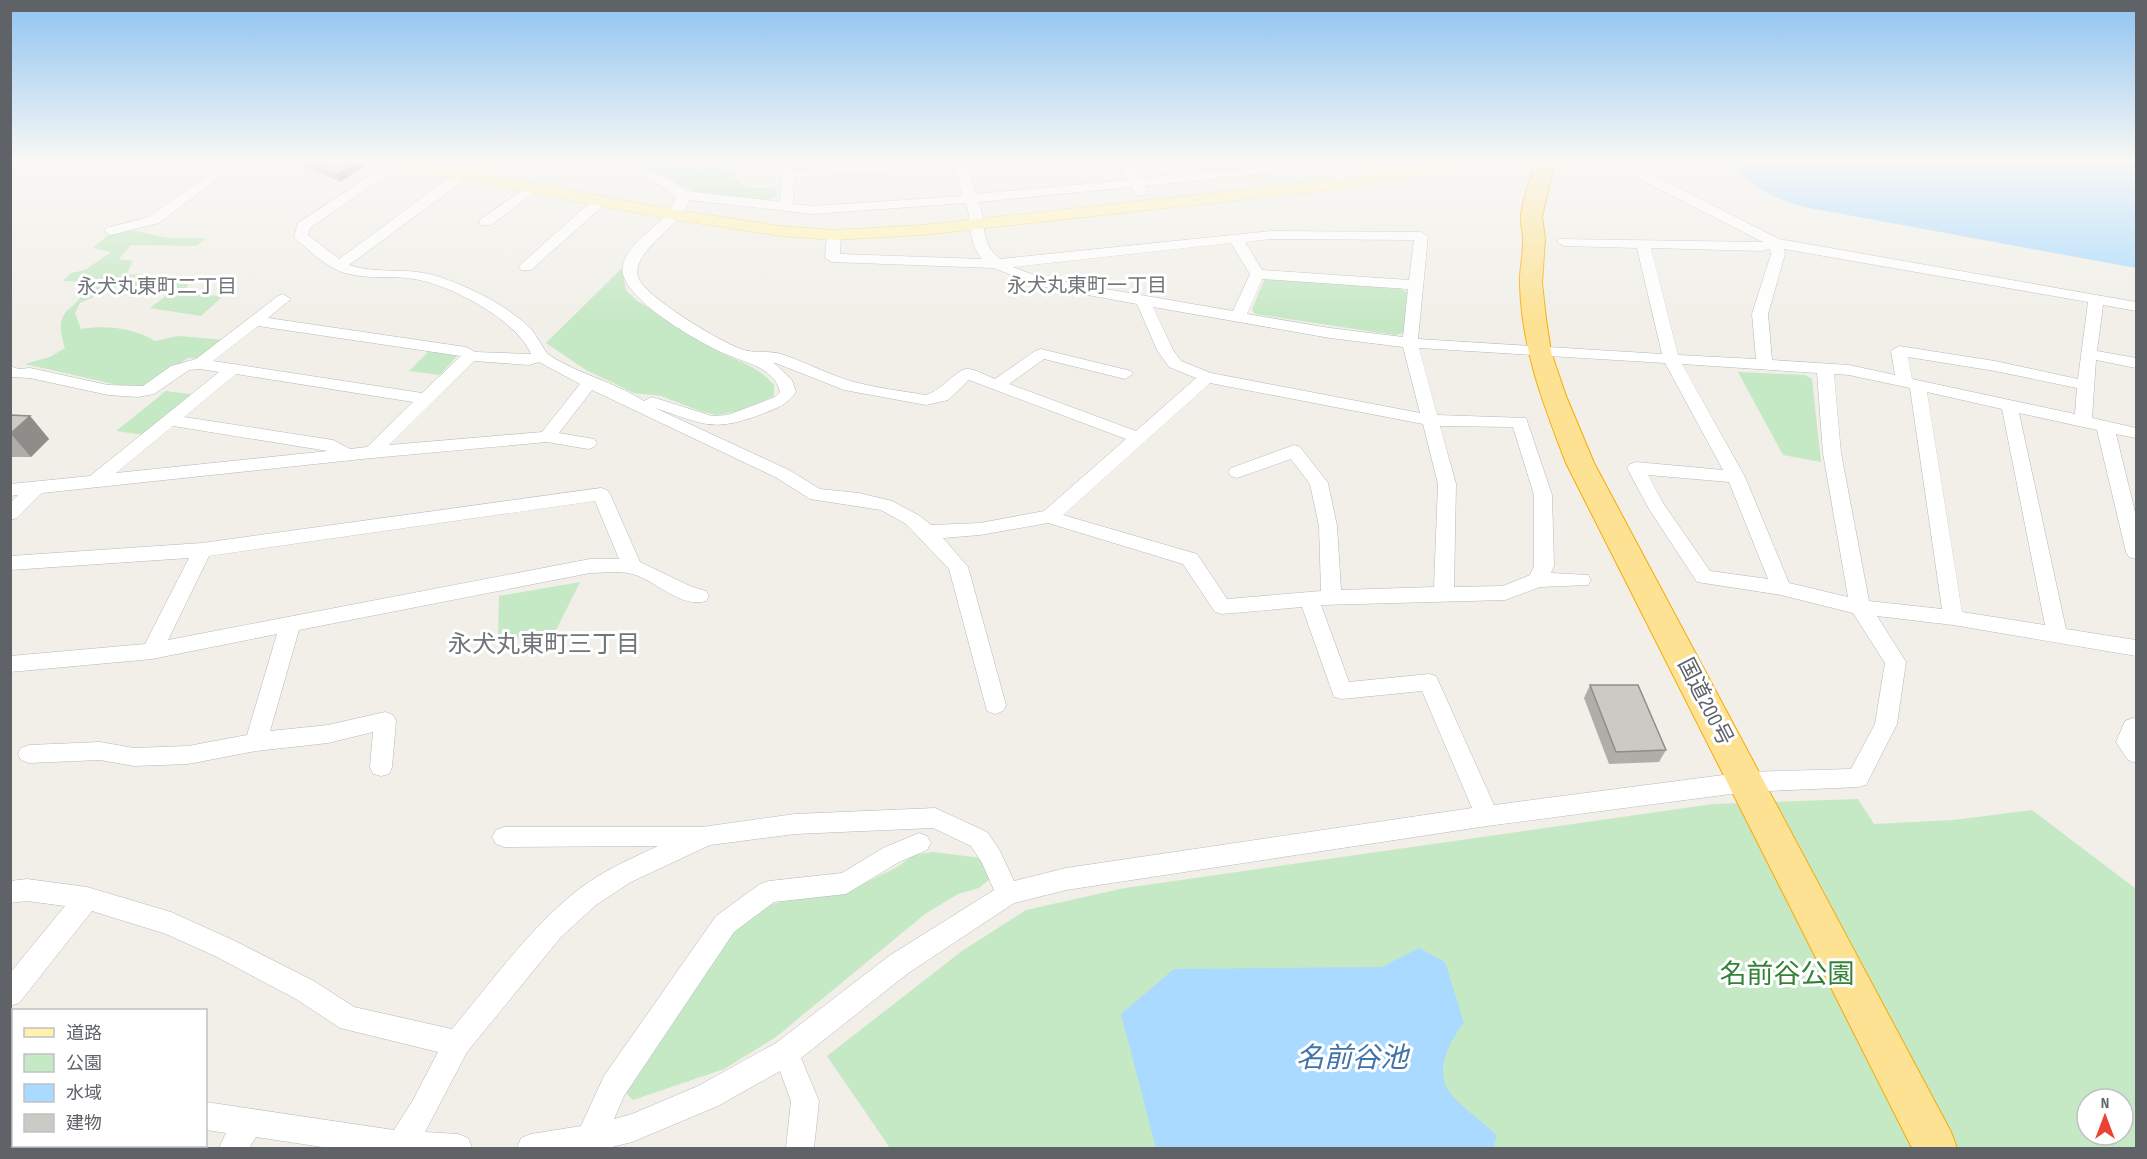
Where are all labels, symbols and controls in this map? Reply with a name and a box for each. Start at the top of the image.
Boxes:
district label: 永犬丸東町一丁目 [1007,274,1167,298]
district label: 永犬丸東町二丁目 [77,275,237,299]
district label: 永犬丸東町三丁目 [448,630,640,659]
street label: 国道200号 [1671,654,1739,750]
park label: 名前谷公園 [1720,959,1855,991]
legend [12,1009,207,1147]
text: 道路 [66,1023,102,1044]
water label: 名前谷池 [1296,1042,1411,1075]
text: 公園 [66,1053,102,1074]
text: 水域 [66,1083,102,1104]
north arrow [2075,1087,2135,1147]
text: N [2101,1094,2109,1113]
text: 建物 [66,1113,102,1134]

